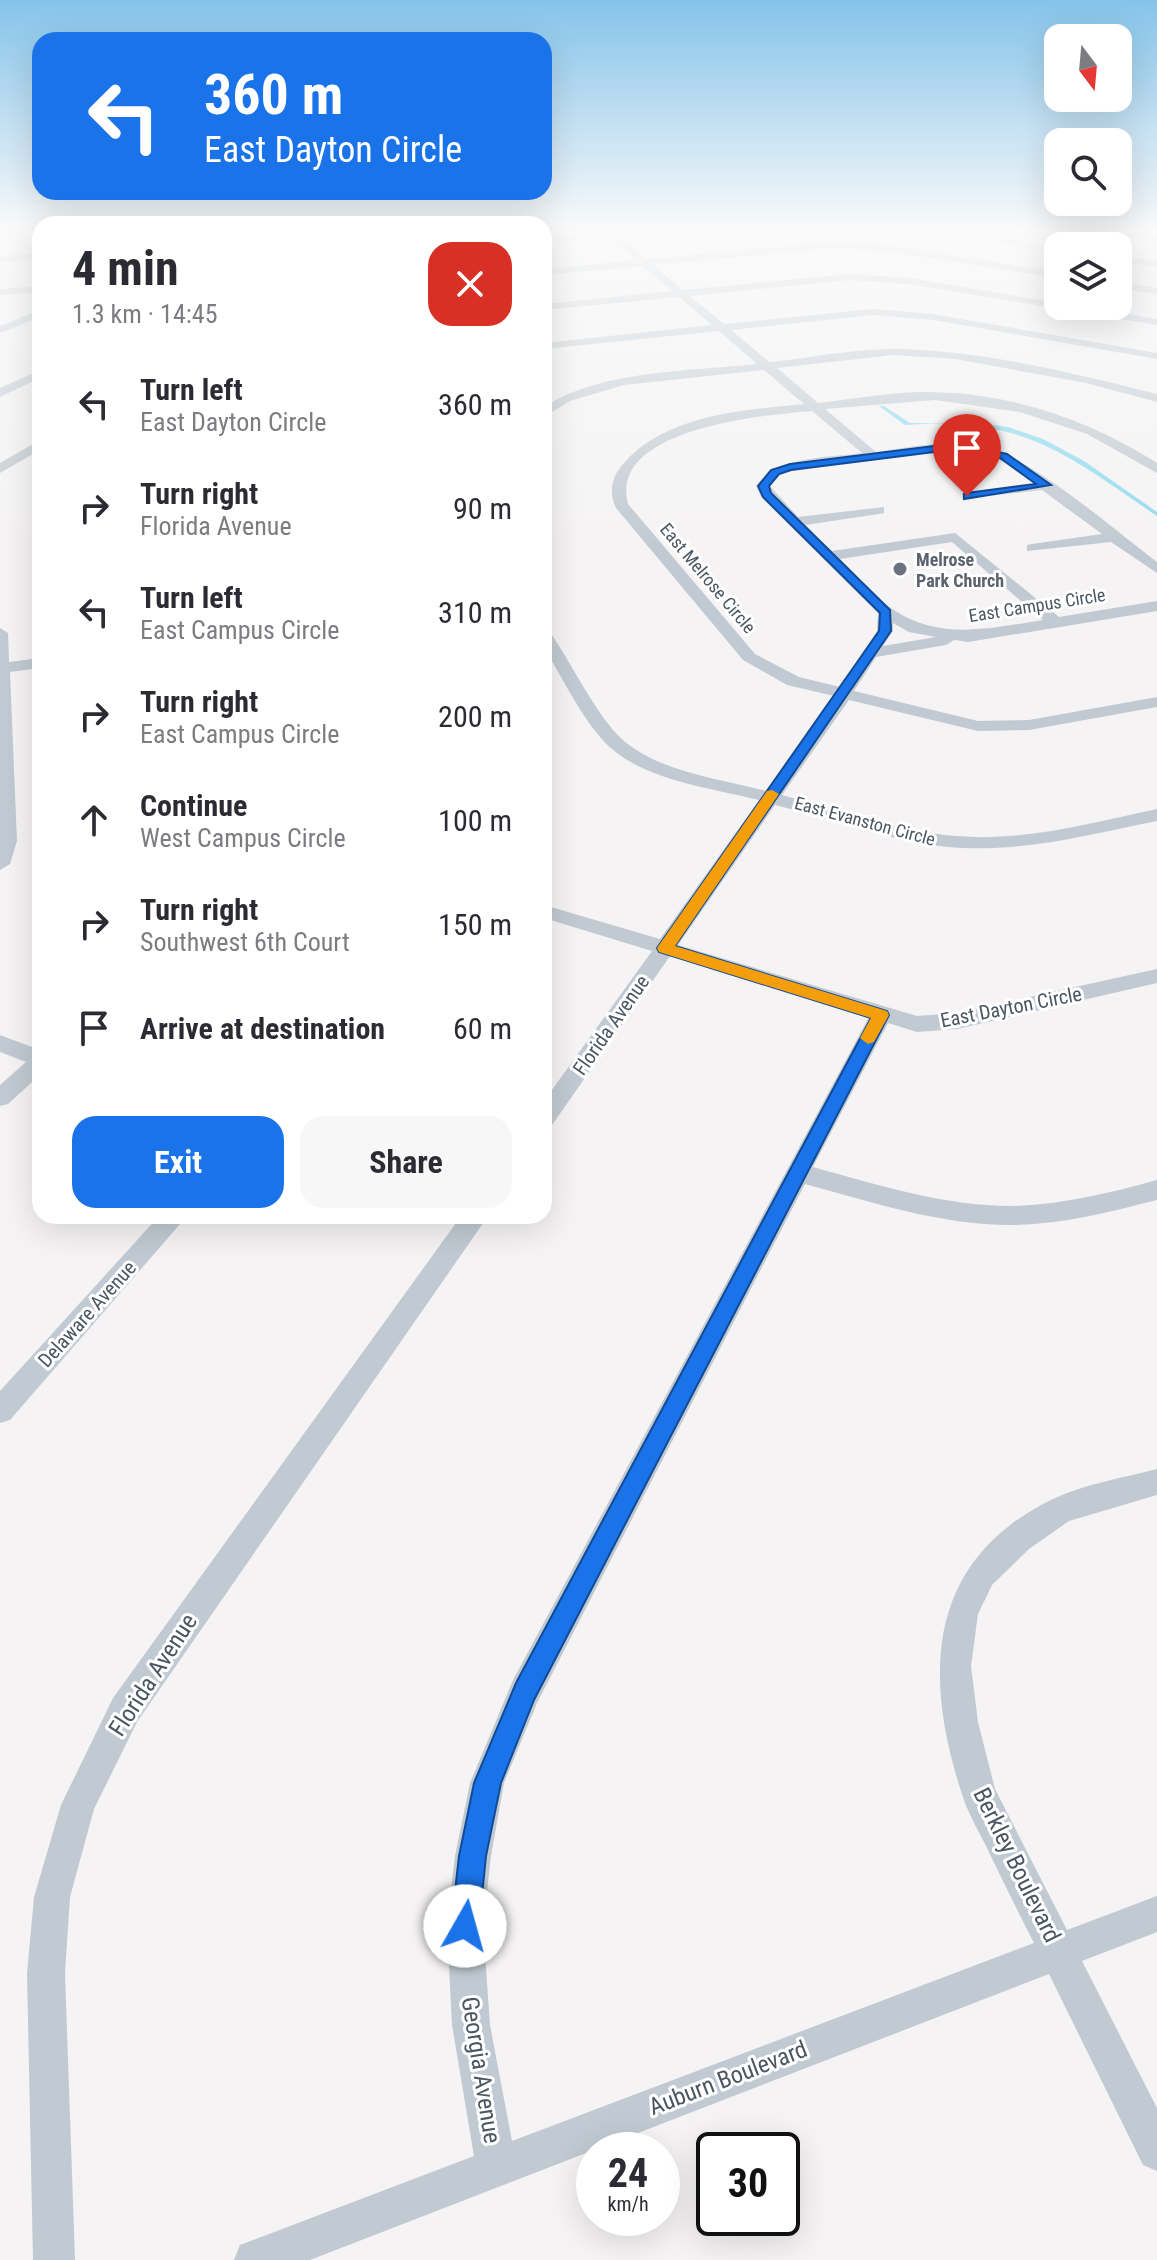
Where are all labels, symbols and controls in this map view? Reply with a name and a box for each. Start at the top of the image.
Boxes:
north arrow [1044,24,1132,112]
map controls [1044,24,1132,320]
text: 360 m [204,62,343,128]
icon: left [72,64,176,168]
button: search [1044,128,1132,216]
text: East Dayton Circle [204,129,462,171]
button: layers [1044,232,1132,320]
text: 4 min [72,240,179,297]
button: close [428,242,512,326]
text: 1.3 km · 14:45 [72,299,217,329]
text: Turn left [140,372,243,407]
icon: left [72,382,116,426]
text: 360 m [438,387,512,422]
text: East Dayton Circle [140,407,326,437]
pin [933,414,1001,496]
icon: arrive [945,426,989,470]
text: Turn right [140,476,258,511]
icon: right [72,486,116,530]
text: 90 m [453,491,512,526]
text: Florida Avenue [140,511,292,541]
street label: East Melrose Circle [656,519,760,637]
place label: Melrose Park Church [916,549,1004,591]
marker: Melrose Park Church [891,560,909,578]
text: Turn left [140,580,243,615]
street label: East Campus Circle [967,584,1107,626]
icon: left [72,590,116,634]
text: 310 m [438,595,512,630]
text: East Campus Circle [140,615,339,645]
text: Turn right [140,684,258,719]
icon: right [72,694,116,738]
text: 200 m [438,699,512,734]
text: East Campus Circle [140,719,339,749]
text: Continue [140,788,247,823]
street label: East Evanston Circle [792,792,938,850]
icon: ahead [72,798,116,842]
text: 100 m [438,803,512,838]
text: West Campus Circle [140,823,346,853]
text: Turn right [140,892,258,927]
icon: right [72,902,116,946]
text: 150 m [438,907,512,942]
text: Southwest 6th Court [140,927,350,957]
street label: Florida Avenue [568,970,654,1080]
street label: East Dayton Circle [938,982,1084,1032]
icon: arrive [72,1006,116,1050]
text: Arrive at destination [140,1011,385,1046]
text: 60 m [453,1011,512,1046]
button: Exit [72,1116,284,1208]
button: Share [300,1116,512,1208]
street label: Delaware Avenue [33,1256,141,1372]
street label: Florida Avenue [103,1609,203,1741]
street label: Berkley Boulevard [967,1783,1067,1947]
position arrow [423,1884,507,1968]
street label: Georgia Avenue [456,1995,506,2145]
street label: Auburn Boulevard [645,2035,811,2121]
speed limit sign: 30 [696,2132,800,2236]
text: 24 [608,2150,648,2197]
text: km/h [607,2192,649,2216]

